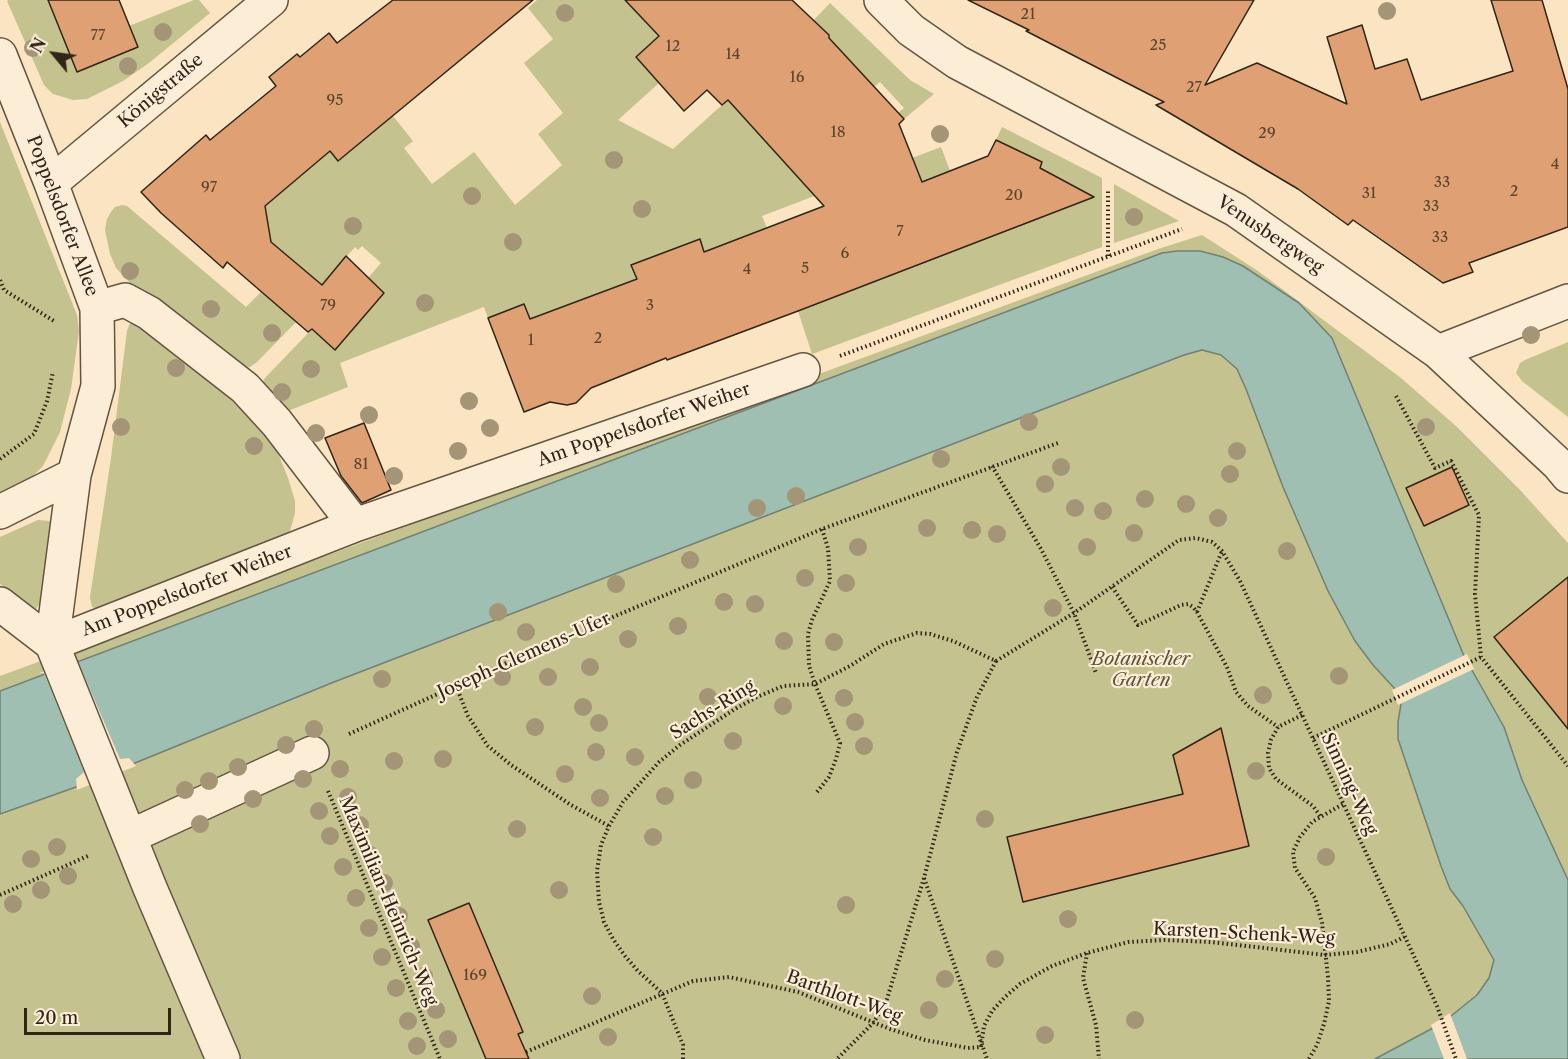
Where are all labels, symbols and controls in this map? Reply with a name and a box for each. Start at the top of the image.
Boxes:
house number: 21 [1021,6,1035,24]
north arrow [24,24,84,84]
house number: 77 [91,27,105,45]
text: N [26,34,50,56]
house number: 25 [1150,37,1166,55]
house number: 12 [666,38,680,56]
house number: 14 [726,46,740,64]
street label: Königstraße [114,49,208,133]
house number: 16 [789,69,805,87]
house number: 27 [1186,79,1202,97]
house number: 95 [327,92,343,110]
house number: 18 [830,124,846,142]
house number: 29 [1258,125,1276,143]
street label: Poppelsdorfer Allee [21,133,103,299]
house number: 4 [1551,156,1559,174]
house number: 33 [1434,174,1450,192]
house number: 97 [201,179,217,197]
house number: 2 [1510,183,1518,201]
house number: 31 [1362,185,1376,203]
house number: 20 [1005,187,1023,205]
street label: Venusbergweg [1213,191,1327,279]
house number: 33 [1423,198,1439,216]
house number: 7 [896,223,904,241]
house number: 33 [1432,229,1448,247]
house number: 6 [841,245,849,263]
house number: 5 [801,260,809,278]
house number: 4 [743,261,751,279]
house number: 79 [320,297,336,315]
house number: 3 [646,297,654,315]
house number: 2 [594,330,602,348]
house number: 1 [528,332,534,350]
street label: Am Poppelsdorfer Weiher [535,378,753,472]
house number: 81 [353,456,369,474]
street label: Am Poppelsdorfer Weiher [79,541,295,641]
street label: Joseph-Clemens-Ufer [434,608,614,704]
park label: Botanischer Garten [1092,649,1190,692]
street label: Sachs-Ring [666,675,760,745]
street label: Sinning-Weg [1316,730,1382,838]
street label: Maximilian-Heinrich-Weg [334,793,442,1009]
street label: Karsten-Schenk-Weg [1152,918,1336,950]
street label: Barthlott-Weg [783,966,905,1028]
house number: 169 [463,967,487,985]
scale bar [27,996,174,1034]
text: 20 m [35,1007,78,1029]

